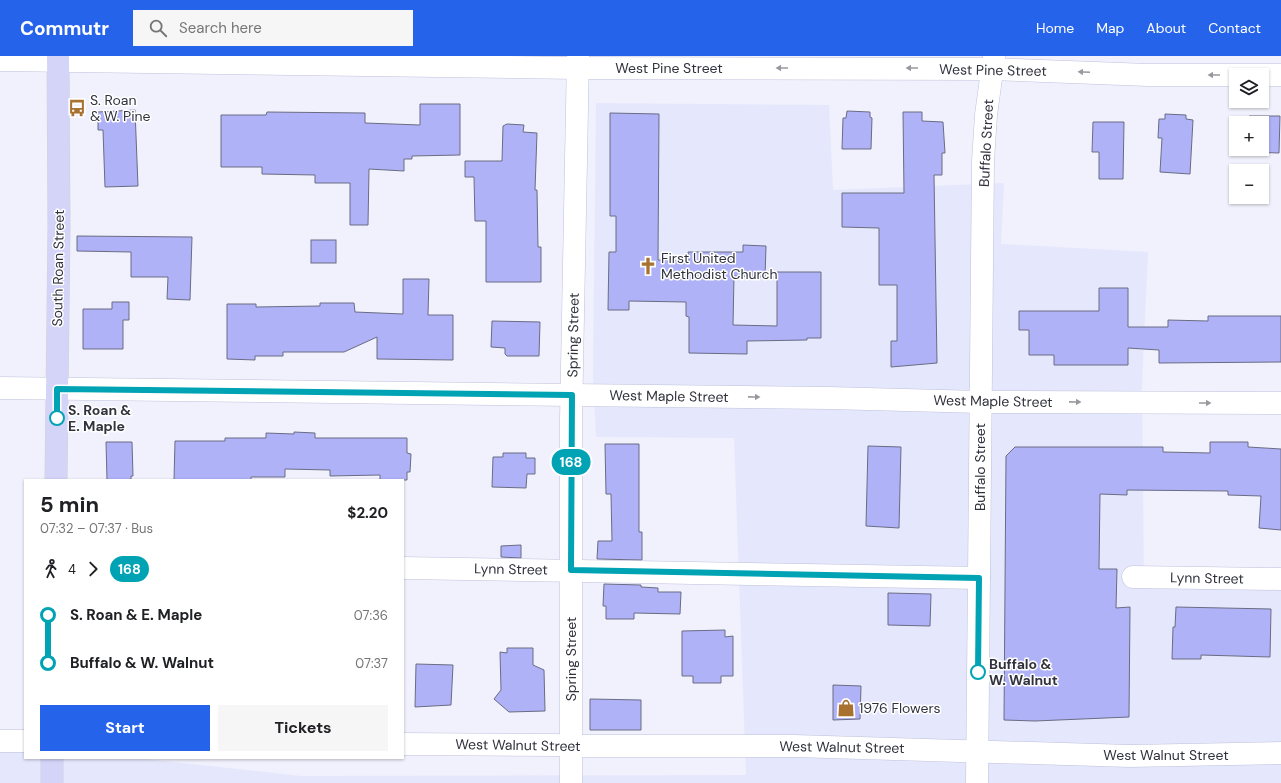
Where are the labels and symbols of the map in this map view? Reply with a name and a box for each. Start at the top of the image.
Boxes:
street label: West Pine Street [615,59,723,77]
street label: West Pine Street [939,60,1047,80]
one-way arrow [775,65,788,71]
one-way arrow [905,65,918,71]
one-way arrow [1077,69,1090,75]
one-way arrow [1207,72,1220,78]
place label: S. Roan & W. Pine [90,91,151,125]
bus stop icon: S. Roan & W. Pine [67,98,87,118]
street label: Buffalo Street [975,99,997,187]
street label: South Roan Street [48,209,68,327]
place label: First United Methodist Church [661,249,777,283]
church icon: First United Methodist Church [638,256,658,276]
street label: Spring Street [563,293,583,377]
street label: West Maple Street [609,386,729,406]
street label: West Maple Street [933,391,1053,411]
one-way arrow [748,394,761,400]
one-way arrow [1069,399,1082,405]
one-way arrow [1199,400,1212,406]
place label: S. Roan & E. Maple [68,401,131,435]
marker: S. Roan & E. Maple [49,410,65,426]
street label: Buffalo Street [971,423,989,511]
line badge: 168 [548,449,594,475]
street label: Lynn Street [474,559,548,579]
street label: Lynn Street [1170,568,1244,588]
street label: Spring Street [562,617,580,701]
place label: Buffalo & W. Walnut [989,655,1058,689]
marker: Buffalo & W. Walnut [970,664,986,680]
shop icon: 1976 Flowers [836,698,856,718]
place label: 1976 Flowers [859,699,941,717]
street label: West Walnut Street [455,735,581,755]
street label: West Walnut Street [779,737,905,757]
street label: West Walnut Street [1103,746,1229,764]

